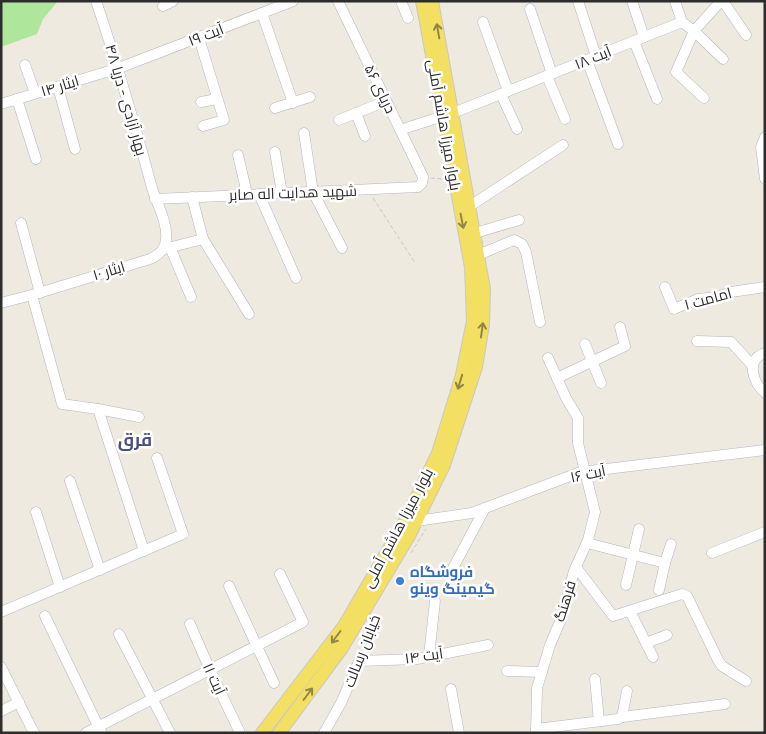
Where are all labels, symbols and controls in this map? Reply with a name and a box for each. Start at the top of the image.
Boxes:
street label: آیت ۱۹ [186,20,226,50]
one-way arrow [432,24,442,40]
street label: بهار آزادی - دریا ۴۸ [101,42,151,158]
street label: آیت ۱۸ [572,43,614,73]
street label: بلوار میرزا هاشم آملی [423,58,464,192]
street label: دریای ۵۶ [360,62,400,117]
street label: ایثار ۱۴ [39,72,81,100]
street label: شهید هدایت اله صابر [228,182,357,205]
one-way arrow [458,213,468,229]
street label: ایثار ۱۰ [91,258,127,284]
street label: امامت ۱ [682,284,734,314]
one-way arrow [477,322,487,338]
one-way arrow [455,373,465,389]
district label: قرق [118,429,152,451]
street label: آیت ۱۶ [569,461,607,487]
street label: بلوار میرزا هاشم آملی [359,465,438,591]
place label: فروشگاه گیمینگ وینو [410,563,495,598]
marker: فروشگاه گیمینگ وینو [394,575,406,587]
street label: فرهنگ [550,578,580,624]
street label: خیابان رسالت [340,612,385,690]
one-way arrow [331,630,341,644]
street label: آيت ۱۴ [404,644,444,668]
street label: آیت ۱۱ [199,660,229,698]
one-way arrow [303,687,313,701]

